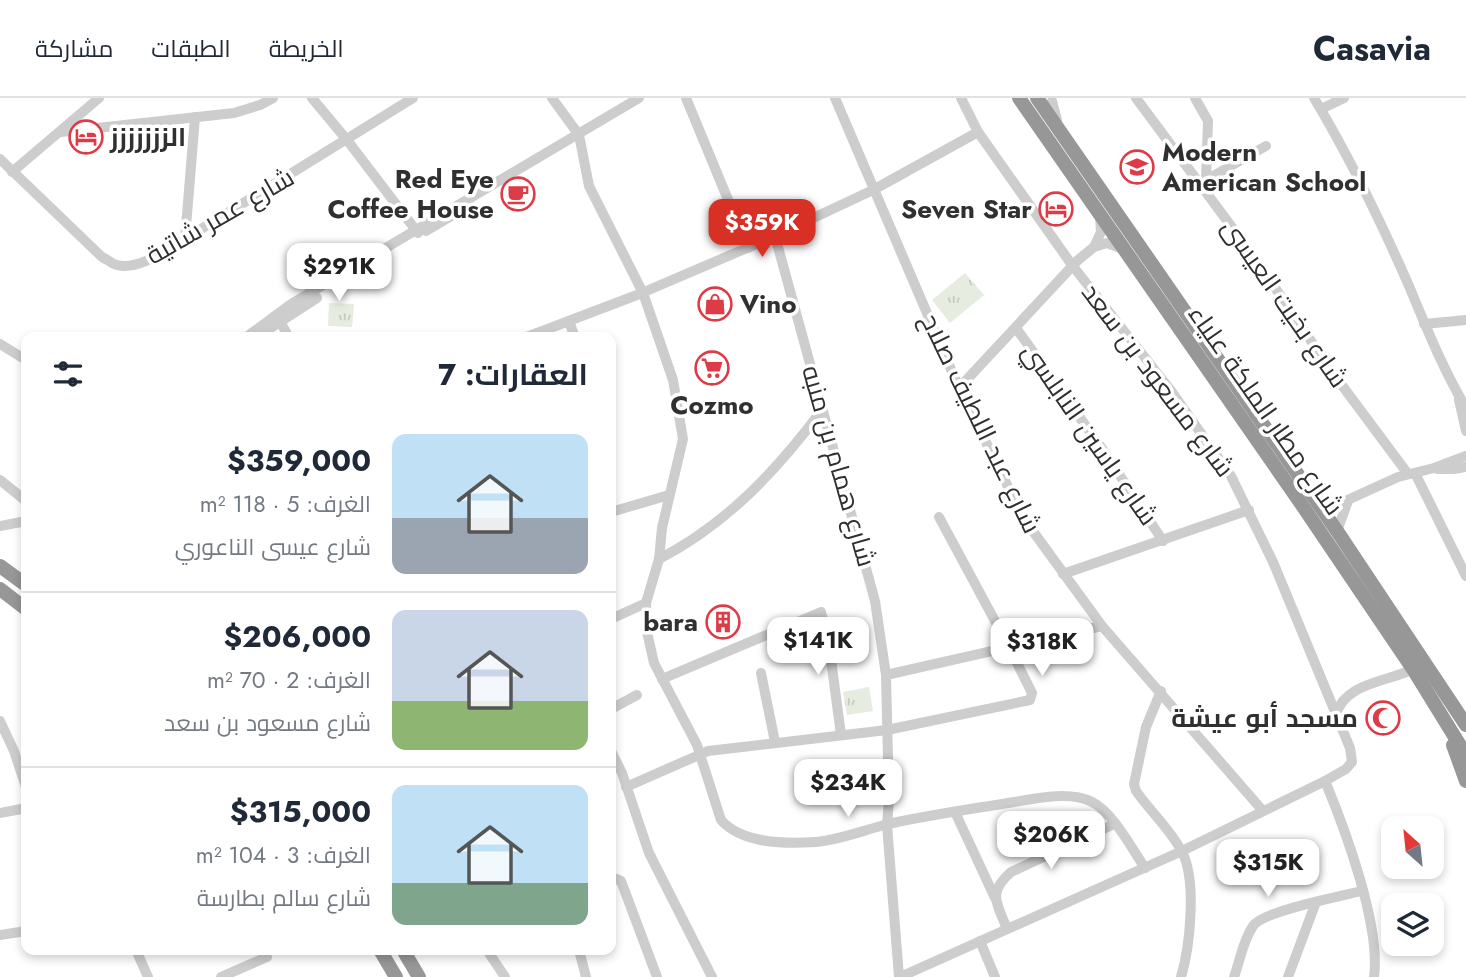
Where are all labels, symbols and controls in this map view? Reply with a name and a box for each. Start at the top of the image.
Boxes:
text: Casavia [1313,25,1431,72]
text: مشاركة [35,31,113,66]
text: الطبقات [151,31,231,66]
text: الخريطة [269,31,344,66]
hotel icon: الززززززز [67,118,105,156]
place label: الززززززز [109,118,186,156]
place label: Modern American School [1161,133,1366,201]
school or university icon: Modern American School [1118,148,1156,186]
street label: شارع عمر شاتية [139,158,301,274]
place label: Red Eye Coffee House [327,160,494,228]
cafe icon: Red Eye Coffee House [499,175,537,213]
place label: Seven Star [901,190,1032,228]
hotel icon: Seven Star [1037,190,1075,228]
pin: $359K [713,200,811,259]
text: $359K [725,205,799,239]
street label: شارع بخيت العيسى [1212,211,1358,395]
pin: $291K [290,244,388,303]
text: $291K [303,249,375,283]
street label: شارع مسعود بن سعد [1072,275,1244,485]
shop icon: Vino [696,285,734,323]
place label: Vino [739,285,797,323]
street label: شارع مطار الملكة علياء [1179,297,1353,523]
street label: شارع عبد اللطيف صلاح [911,306,1051,540]
street label: شارع ياسين النابلسي [1013,335,1167,533]
supermarket icon: Cozmo [693,349,731,387]
text: العقارات: 7 [438,353,588,396]
icon: filters [49,355,87,393]
street label: شارع همام بن منبه [792,361,886,571]
place label: Cozmo [670,386,754,424]
text: $359,000 [227,439,371,482]
icon: home [448,462,532,546]
text: الغرف: 5 · 118 m² [200,487,371,521]
text: شارع عيسى الناعوري [175,530,371,564]
place label: bara [643,603,698,641]
building icon: bara [704,603,742,641]
text: $206,000 [223,615,371,658]
pin: $141K [769,618,867,677]
pin: $318K [993,618,1091,678]
text: $141K [783,623,853,657]
text: $318K [1007,624,1077,658]
icon: home [448,638,532,722]
text: الغرف: 2 · 70 m² [207,663,371,697]
place label: مسجد أبو عيشة [1171,699,1358,737]
mosque icon: مسجد أبو عيشة [1364,699,1402,737]
text: شارع مسعود بن سعد [164,706,371,740]
pin: $234K [799,760,897,819]
text: $234K [810,765,886,799]
text: $315,000 [230,790,371,833]
pin: $206K [1002,812,1100,871]
icon: home [448,813,532,897]
north arrow [1381,816,1444,878]
map controls [1381,816,1444,956]
text: $206K [1013,817,1089,851]
text: الغرف: 3 · 104 m² [196,838,371,872]
pin: $315K [1219,840,1317,899]
text: $315K [1232,845,1304,879]
text: شارع سالم بطارسة [197,881,371,915]
button: layers [1381,893,1444,956]

